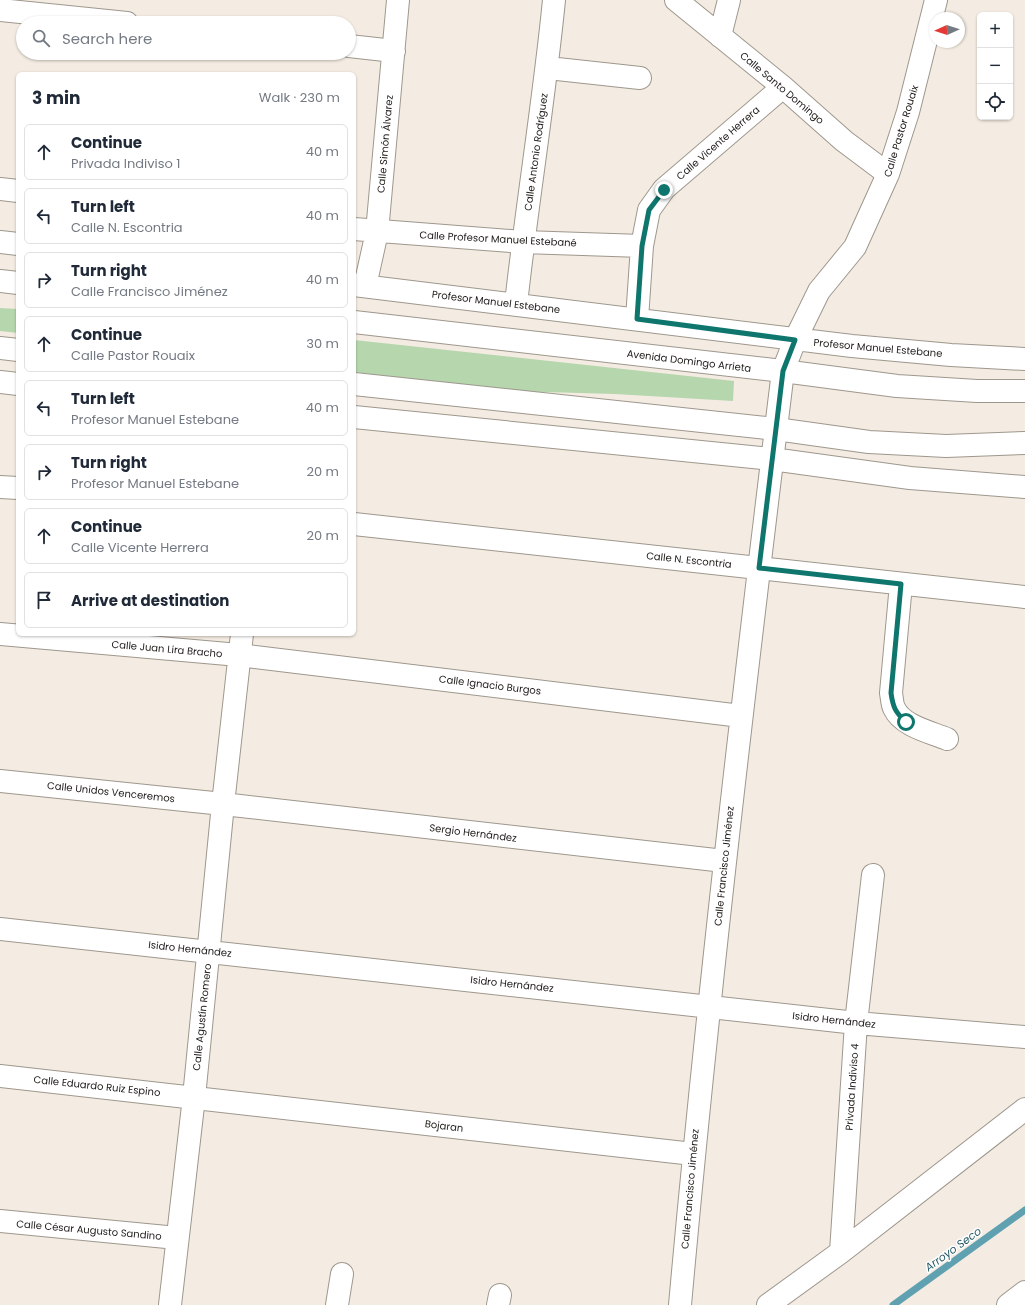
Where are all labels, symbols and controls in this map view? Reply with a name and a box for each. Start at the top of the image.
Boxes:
north arrow [929,12,965,48]
map controls [977,12,1013,120]
button: + [977,12,1013,48]
search box [16,16,356,60]
icon: search [30,27,52,49]
text: Search here [62,28,152,49]
street label: Calle Santo Domingo [737,48,827,128]
button: − [977,48,1013,84]
street label: Calle Pastor Rouaix [880,83,922,179]
button: locate [977,84,1013,120]
text: 3 min [32,86,80,110]
text: Walk · 230 m [259,88,340,107]
street label: Calle Antonio Rodríguez [520,92,552,212]
street label: Calle Simón Álvarez [373,94,397,194]
street label: Calle Vicente Herrera [673,103,763,183]
text: Continue [71,132,142,153]
icon: ahead [33,141,55,163]
text: 40 m [306,142,339,161]
text: Privada Indiviso 1 [71,154,180,173]
route end [655,181,673,199]
text: Turn left [71,196,135,217]
icon: left [33,205,55,227]
text: 40 m [306,206,339,225]
text: Calle N. Escontria [71,218,183,237]
street label: Calle Profesor Manuel Estebané [419,227,577,251]
text: Turn right [71,260,147,281]
icon: right [33,269,55,291]
text: 40 m [306,270,339,289]
text: Calle Francisco Jiménez [71,282,228,301]
street label: Profesor Manuel Estebane [431,287,561,317]
text: Continue [71,324,142,345]
icon: ahead [33,333,55,355]
text: 30 m [306,334,339,353]
street label: Profesor Manuel Estebane [813,335,943,361]
text: Calle Pastor Rouaix [71,346,195,365]
street label: Avenida Domingo Arrieta [626,346,752,376]
text: Turn left [71,388,135,409]
icon: left [33,397,55,419]
text: 40 m [306,398,339,417]
text: Profesor Manuel Estebane [71,410,239,429]
text: Turn right [71,452,147,473]
icon: right [33,461,55,483]
text: 20 m [306,462,339,481]
text: Profesor Manuel Estebane [71,474,239,493]
text: Continue [71,516,142,537]
icon: ahead [33,525,55,547]
text: 20 m [306,526,339,545]
text: Calle Vicente Herrera [71,538,209,557]
street label: Calle N. Escontria [646,548,732,572]
icon: arrive [33,589,55,611]
text: Arrive at destination [71,590,229,611]
street label: Calle Juan Lira Bracho [111,637,223,661]
street label: Calle Ignacio Burgos [438,671,542,699]
route start [897,713,915,731]
street label: Calle Unidos Venceremos [46,778,176,806]
street label: Calle Francisco Jiménez [710,805,738,927]
street label: Sergio Hernández [428,820,518,846]
street label: Isidro Hernández [148,937,233,961]
street label: Calle Agustín Romero [189,963,215,1071]
street label: Isidro Hernández [470,972,555,996]
street label: Isidro Hernández [792,1008,877,1032]
street label: Privada Indiviso 4 [841,1043,863,1131]
street label: Calle Eduardo Ruiz Espino [33,1072,161,1100]
street label: Bojaran [424,1116,464,1136]
street label: Calle Francisco Jiménez [677,1128,703,1250]
street label: Calle César Augusto Sandino [16,1216,162,1244]
water label: Arroyo Seco [921,1223,984,1275]

